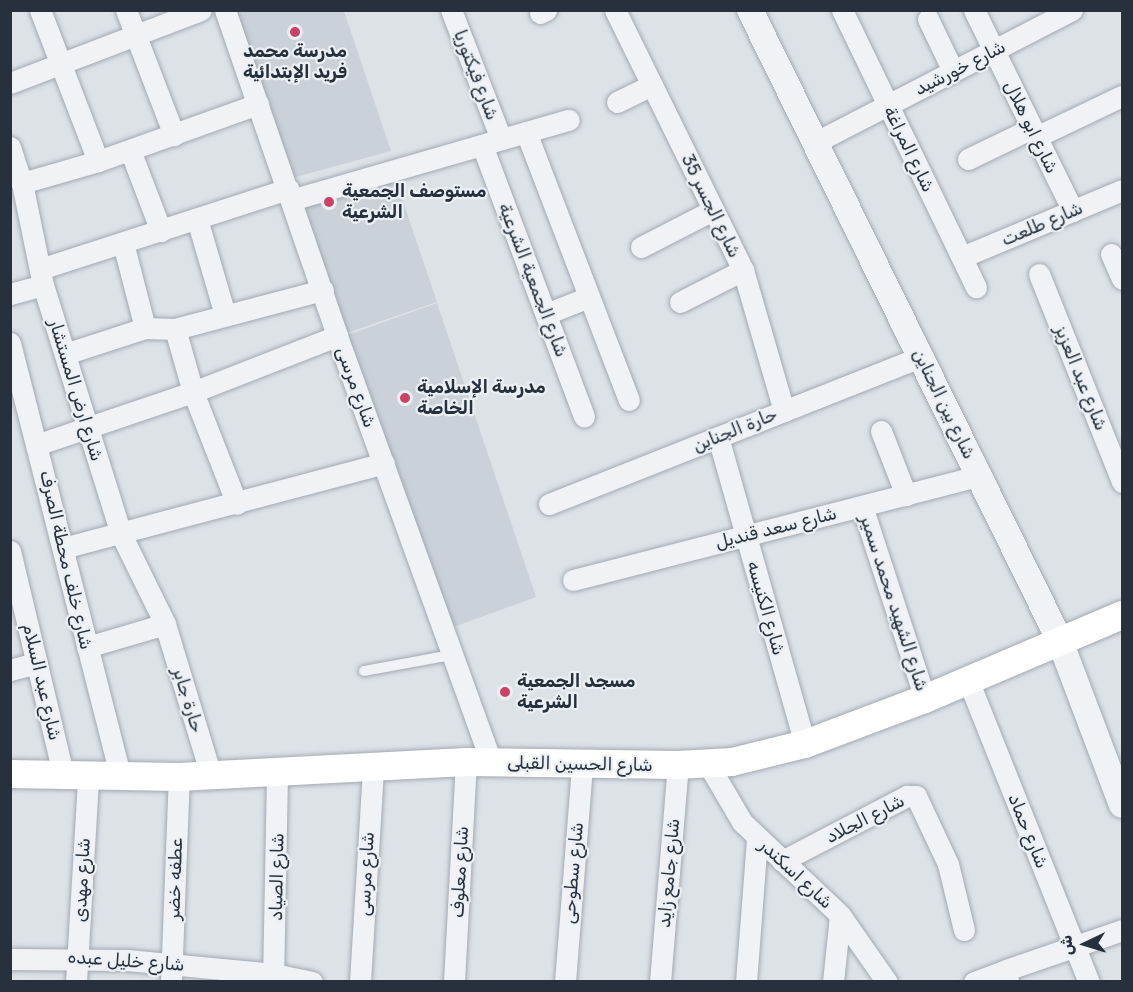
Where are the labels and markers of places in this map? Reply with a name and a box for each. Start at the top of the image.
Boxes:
marker: مدرسة محمد فريد الإبتدائية [288,25,302,39]
place label: مدرسة محمد فريد الإبتدائية [243,41,347,84]
place label: مستوصف الجمعية الشرعية [342,181,486,224]
marker: مستوصف الجمعية الشرعية [320,193,338,211]
place label: مدرسة الإسلامية الخاصة [417,377,546,420]
marker: مدرسة الإسلامية الخاصة [398,391,412,405]
place label: مسجد الجمعية الشرعية [517,671,635,714]
marker: مسجد الجمعية الشرعية [498,685,512,699]

